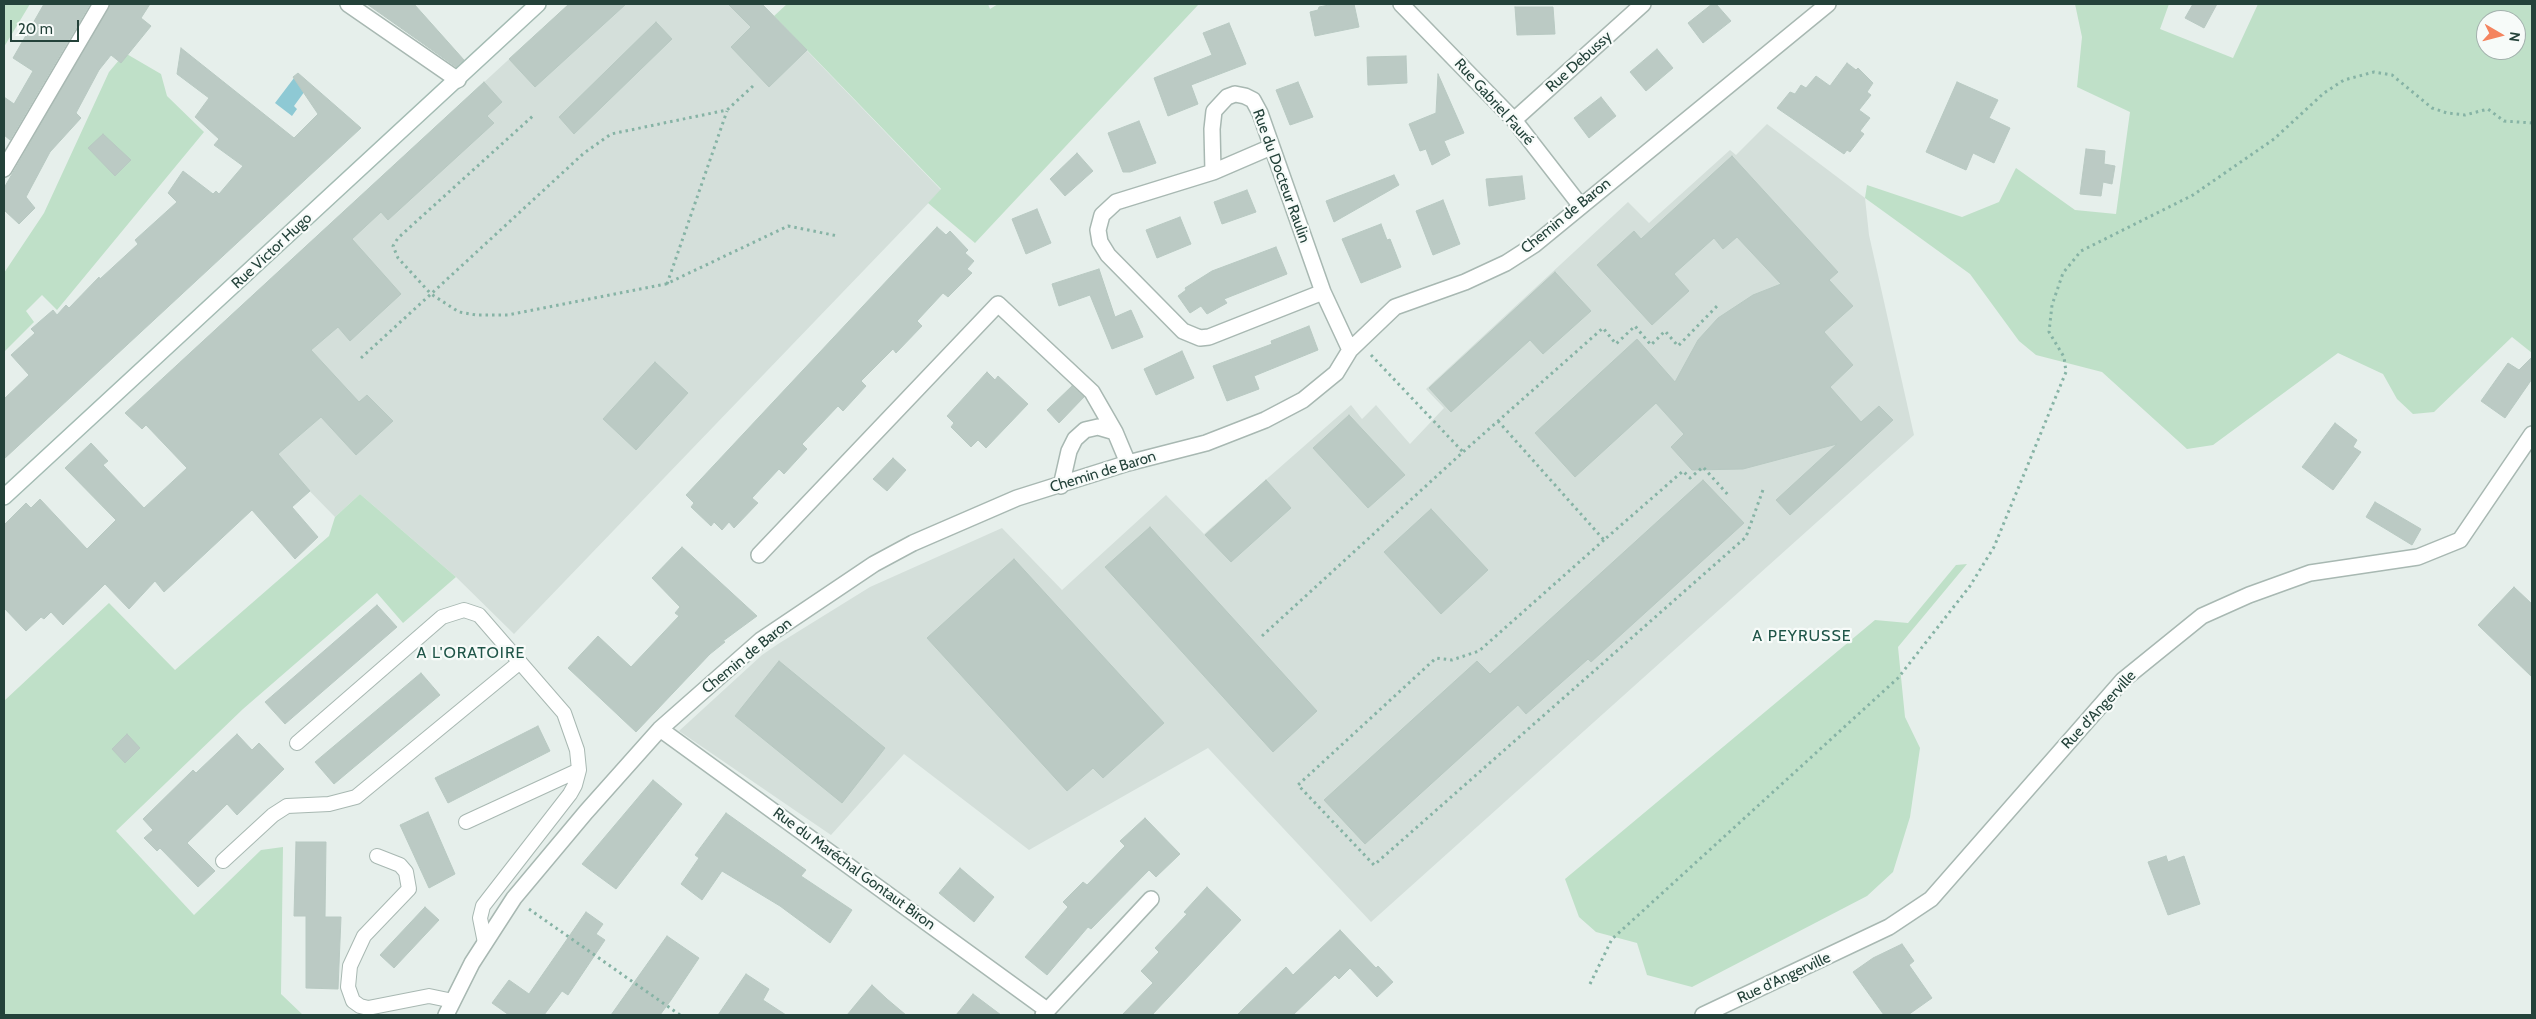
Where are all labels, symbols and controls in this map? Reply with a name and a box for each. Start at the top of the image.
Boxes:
scale bar [12,10,81,42]
north arrow [2476,10,2526,60]
text: 20 m [18,20,53,38]
street label: Rue Debussy [1542,28,1616,96]
text: N [2505,31,2524,43]
street label: Rue Gabriel Fauré [1450,55,1538,149]
street label: Rue du Docteur Raulin [1248,107,1314,245]
street label: Chemin de Baron [1518,174,1614,258]
street label: Rue Victor Hugo [228,209,316,293]
street label: Chemin de Baron [1048,447,1158,497]
street label: Chemin de Baron [699,614,795,698]
district label: A PEYRUSSE [1751,626,1853,646]
district label: A L'ORATOIRE [415,643,527,663]
street label: Rue d'Angerville [2058,667,2140,753]
street label: Rue du Maréchal Gontaut Biron [769,804,939,934]
street label: Rue d'Angerville [1735,949,1833,1007]

